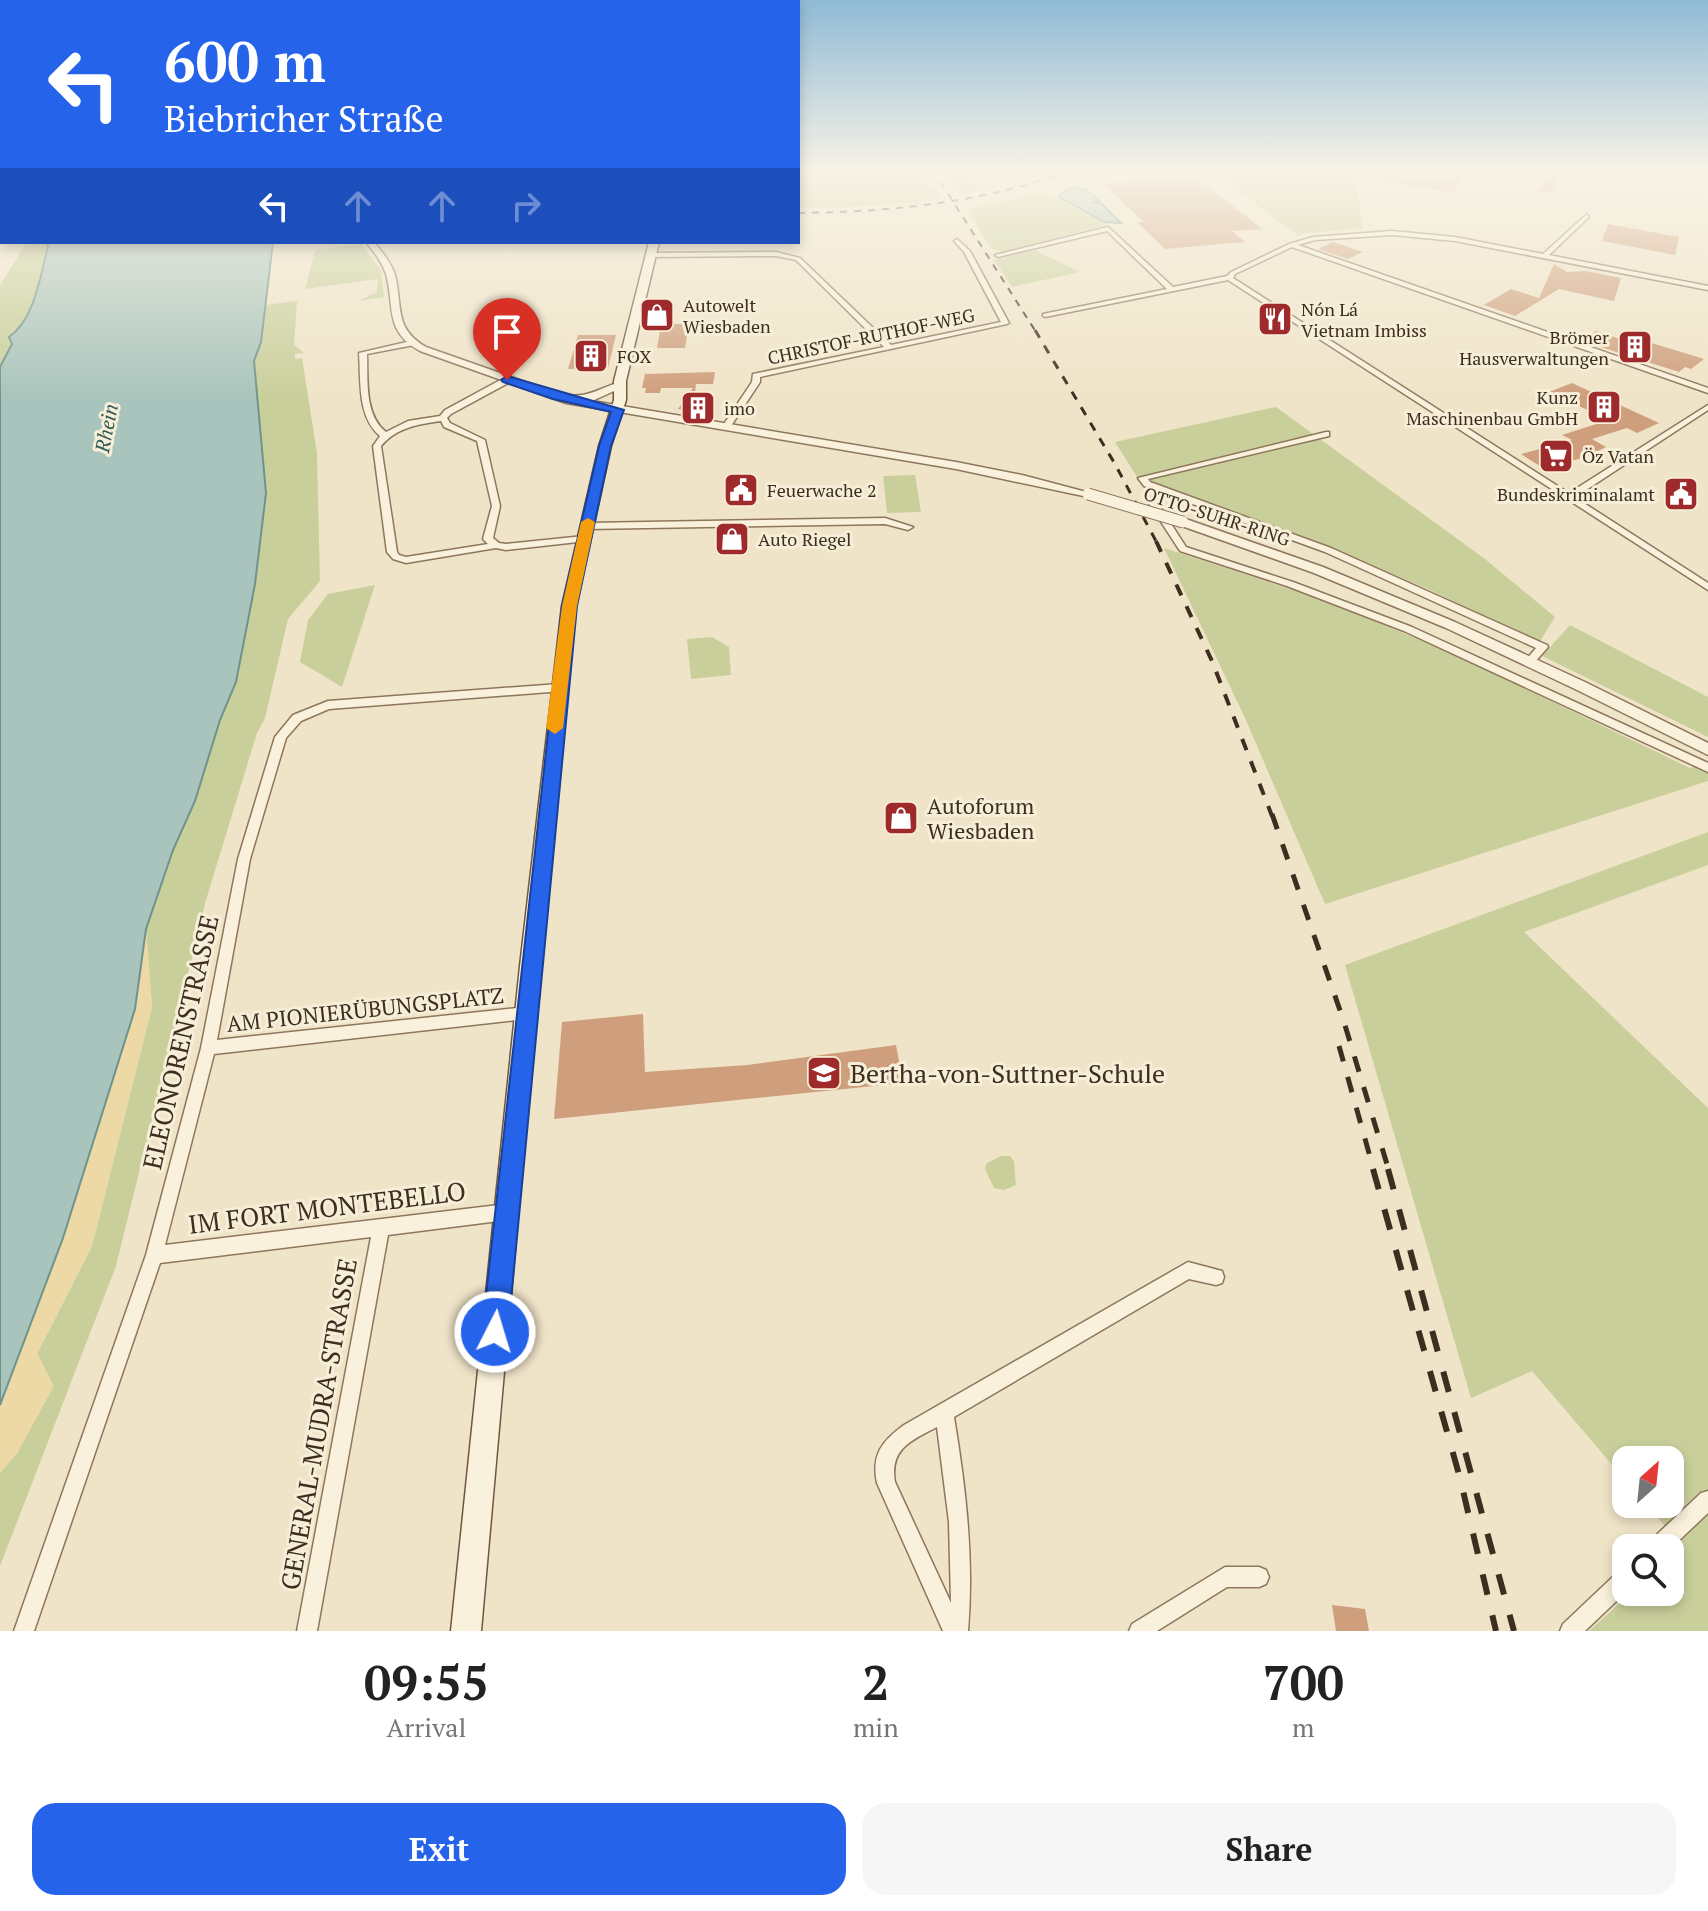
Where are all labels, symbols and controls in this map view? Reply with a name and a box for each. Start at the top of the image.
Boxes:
text: 600 m [164,24,326,98]
icon: left [32,32,136,136]
text: Biebricher Straße [164,95,444,142]
icon: left [252,184,296,228]
icon: ahead [336,184,380,228]
icon: ahead [420,184,464,228]
icon: right [504,184,548,228]
place label: Autowelt Wiesbaden [683,293,771,338]
shop icon: Autowelt Wiesbaden [638,296,676,334]
place label: Nón Lá Vietnam Imbiss [1301,297,1427,342]
pin [473,298,541,380]
restaurant icon: Nón Lá Vietnam Imbiss [1256,300,1294,338]
street label: CHRISTOF-RUTHOF-WEG [765,302,977,370]
icon: arrive [485,310,529,354]
place label: Brömer Hausverwaltungen [1459,325,1609,370]
building icon: Brömer Hausverwaltungen [1616,328,1654,366]
building icon: FOX [572,337,610,375]
place label: FOX [617,344,652,368]
place label: Kunz Maschinenbau GmbH [1406,385,1578,430]
building icon: Kunz Maschinenbau GmbH [1585,388,1623,426]
building icon: imo [679,389,717,427]
place label: imo [724,396,755,420]
water label: Rhein [88,401,124,456]
supermarket icon: Öz Vatan [1537,437,1575,475]
place label: Öz Vatan [1582,444,1654,468]
public building icon: Feuerwache 2 [722,471,760,509]
public building icon: Bundeskriminalamt [1662,475,1700,513]
place label: Feuerwache 2 [767,478,877,502]
street label: OTTO-SUHR-RING [1141,481,1294,551]
place label: Bundeskriminalamt [1497,482,1655,506]
shop icon: Auto Riegel [713,520,751,558]
place label: Auto Riegel [758,527,852,551]
place label: Autoforum Wiesbaden [927,791,1034,845]
shop icon: Autoforum Wiesbaden [882,799,920,837]
street label: ELEONORENSTRASSE [134,911,226,1173]
street label: AM PIONIERÜBUNGSPLATZ [225,980,505,1038]
school or university icon: Bertha-von-Suttner-Schule [805,1054,843,1092]
place label: Bertha-von-Suttner-Schule [850,1056,1165,1090]
street label: IM FORT MONTEBELLO [186,1173,468,1241]
street label: GENERAL-MUDRA-STRASSE [272,1255,364,1593]
position arrow [453,1290,537,1374]
north arrow [1612,1446,1684,1518]
map controls [1612,1446,1684,1606]
button: search [1612,1534,1684,1606]
text: 09:55 [364,1650,489,1714]
text: 2 [862,1650,889,1714]
text: 700 [1263,1650,1344,1714]
text: Arrival [387,1710,466,1744]
text: min [853,1710,899,1744]
text: m [1292,1710,1315,1744]
button: Exit [32,1803,846,1895]
button: Share [862,1803,1676,1895]

